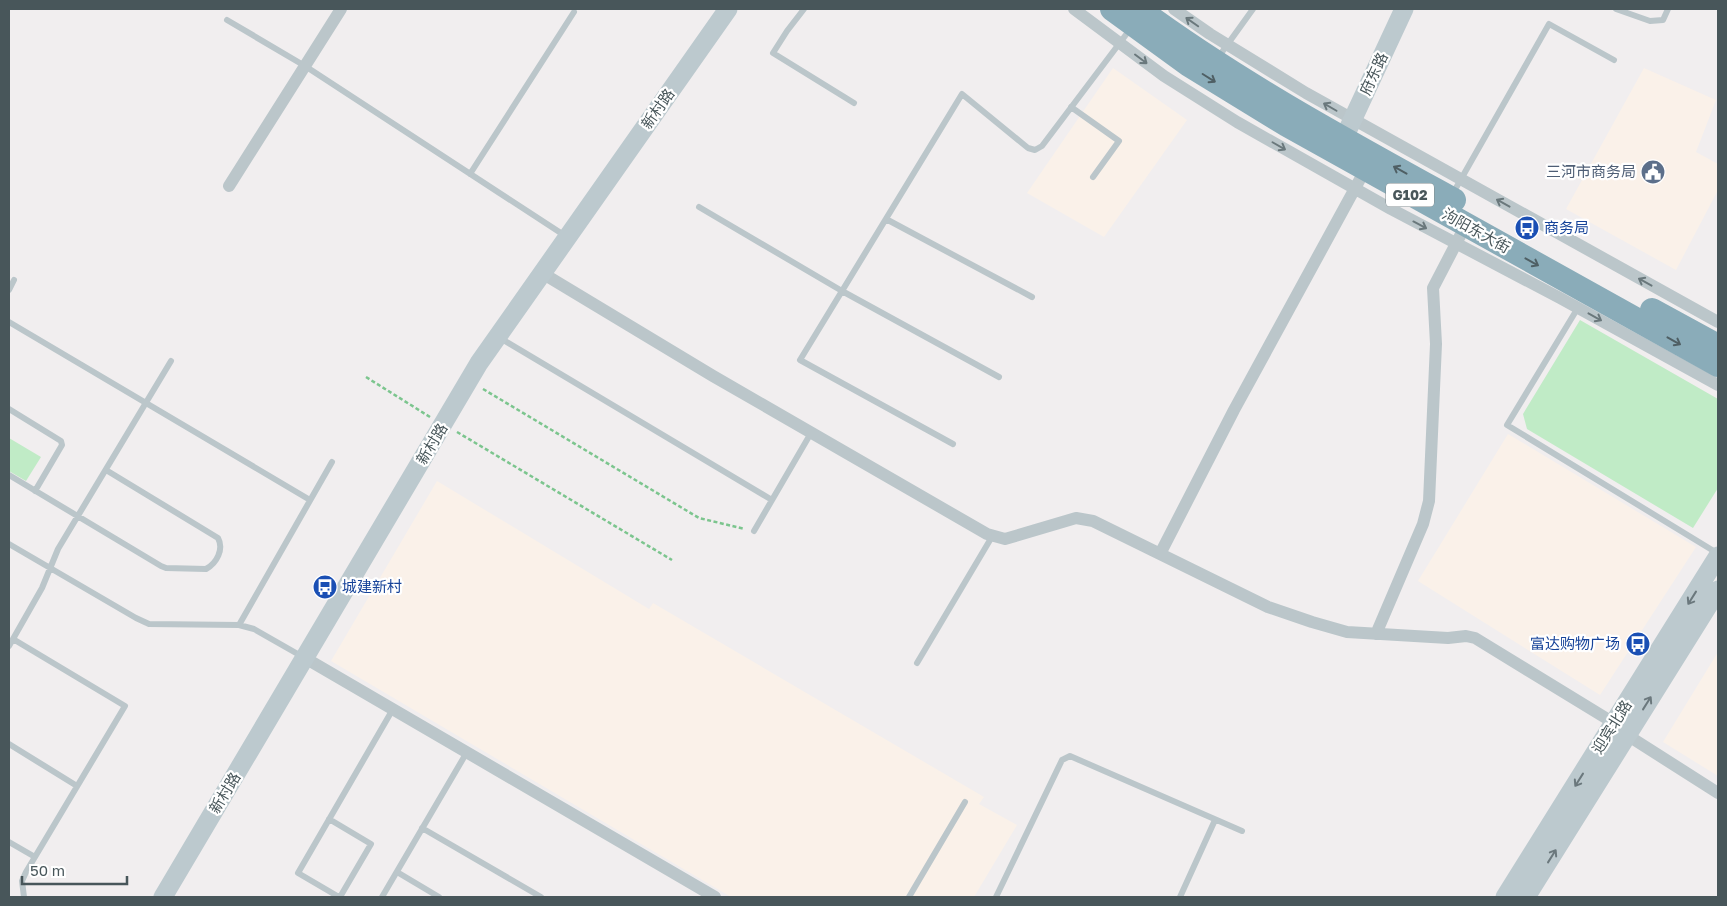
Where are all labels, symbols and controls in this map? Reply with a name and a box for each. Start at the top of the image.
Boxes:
one-way arrow [1185,17,1199,27]
street label: 府东路 [1355,49,1391,98]
one-way arrow [1134,54,1148,64]
one-way arrow [1201,73,1215,83]
street label: 新村路 [637,85,677,132]
one-way arrow [1324,101,1338,111]
one-way arrow [1271,141,1285,151]
public building icon: 三河市商务局 [1640,159,1666,185]
place label: 三河市商务局 [1546,162,1636,180]
one-way arrow [1393,165,1408,174]
road number: G102 [1386,184,1434,206]
one-way arrow [1495,198,1510,208]
street label: 泃阳东大街 [1439,204,1514,256]
bus stop icon: 商务局 [1514,215,1540,241]
place label: 商务局 [1544,218,1589,236]
one-way arrow [1413,220,1428,230]
one-way arrow [1525,257,1540,267]
one-way arrow [1638,277,1653,286]
one-way arrow [1587,313,1602,322]
one-way arrow [1667,336,1682,346]
street label: 新村路 [412,420,450,467]
bus stop icon: 城建新村 [312,574,338,600]
place label: 城建新村 [342,577,402,595]
one-way arrow [1687,590,1697,604]
bus stop icon: 富达购物广场 [1625,631,1651,657]
place label: 富达购物广场 [1530,634,1620,652]
street label: 迎宾北路 [1588,696,1635,757]
one-way arrow [1643,697,1653,711]
street label: 新村路 [205,769,243,816]
one-way arrow [1573,773,1583,787]
one-way arrow [1548,849,1558,863]
scale bar [22,854,128,886]
text: 50 m [30,861,65,879]

